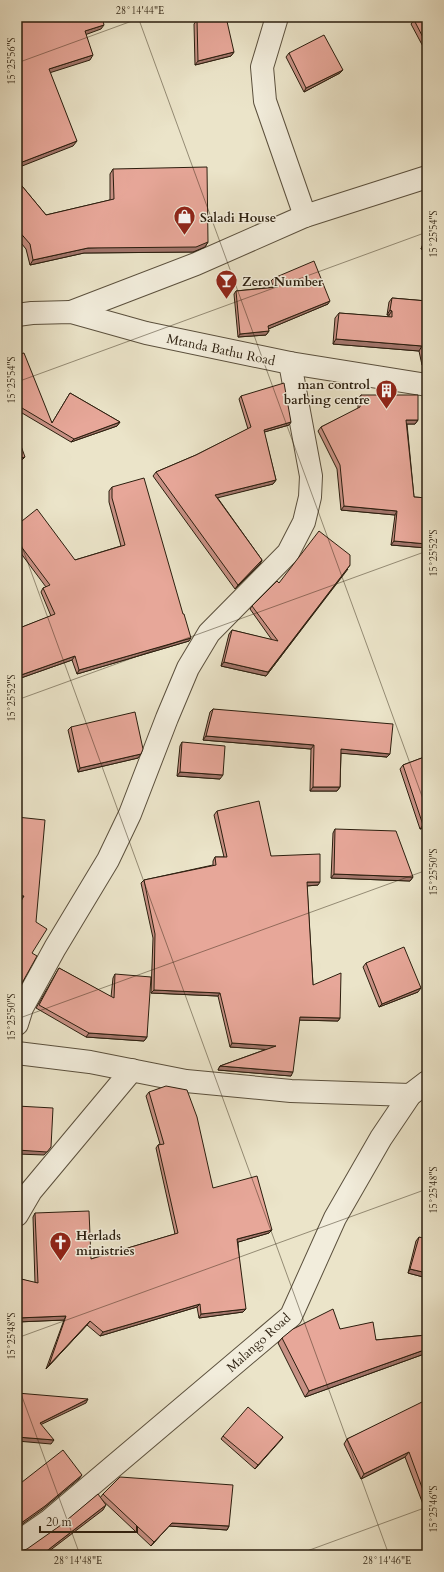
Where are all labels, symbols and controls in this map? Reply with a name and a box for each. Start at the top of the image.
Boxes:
text: 28°14'44"E [116,4,164,18]
text: 15°25'56"S [5,37,19,85]
shop icon: Saladi House [172,204,198,237]
place label: Saladi House [200,209,276,227]
text: 15°25'54"S [427,210,441,258]
bar icon: Zero Number [213,268,239,301]
place label: Zero Number [242,273,324,291]
street label: Mtanda Bathu Road [165,330,277,370]
text: 15°25'54"S [5,356,19,404]
place label: man control barbing centre [284,376,370,409]
building icon: man control barbing centre [373,378,399,411]
text: 15°25'52"S [427,529,441,577]
text: 15°25'52"S [5,674,19,722]
text: 15°25'50"S [427,848,441,896]
text: 15°25'50"S [5,993,19,1041]
text: 15°25'48"S [427,1166,441,1214]
place label: Herlads ministries [76,1227,135,1260]
church icon: Herlads ministries [48,1229,74,1262]
street label: Malango Road [223,1309,295,1376]
text: 15°25'48"S [5,1312,19,1360]
text: 15°25'46"S [427,1485,441,1533]
scale bar [40,1508,137,1534]
text: 20 m [46,1514,73,1530]
text: 28°14'48"E [54,1554,102,1568]
text: 28°14'46"E [363,1554,411,1568]

